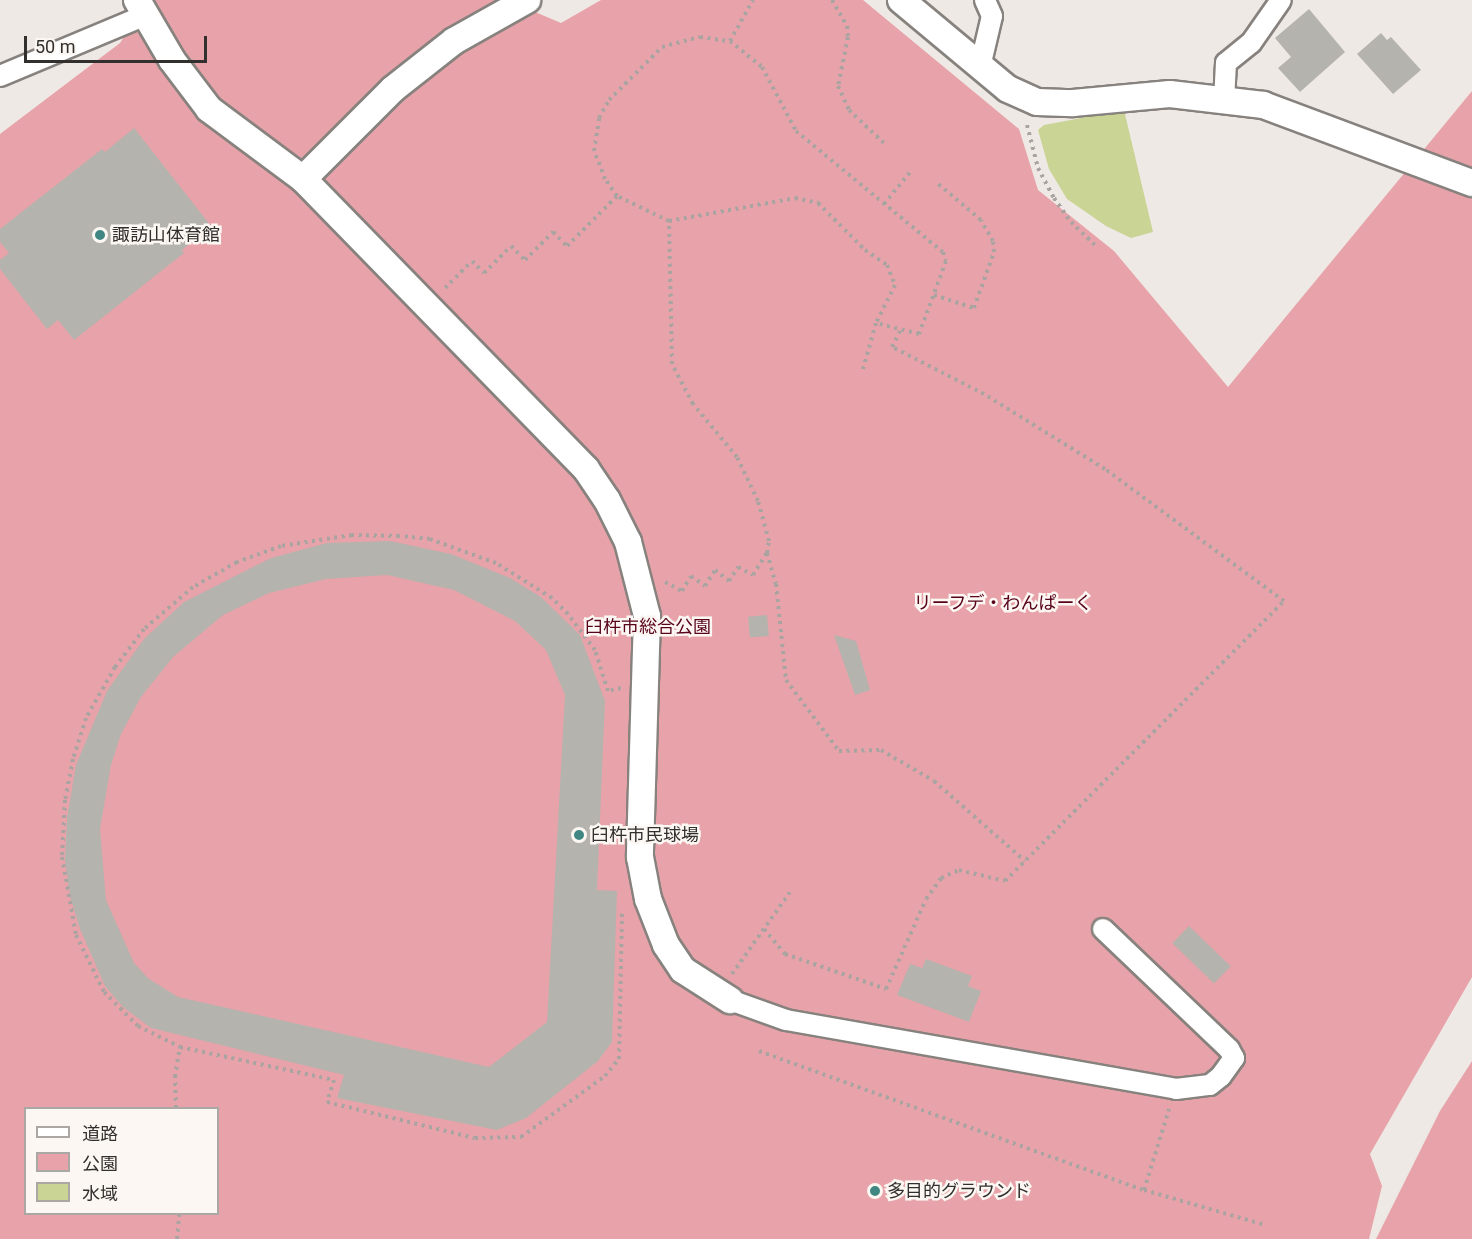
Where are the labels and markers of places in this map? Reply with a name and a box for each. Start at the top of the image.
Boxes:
place label: 諏訪山体育館 [112,224,220,246]
marker: 諏訪山体育館 [93,228,107,242]
place label: 臼杵市民球場 [591,824,699,846]
marker: 臼杵市民球場 [572,828,586,842]
place label: 多目的グラウンド [887,1180,1031,1202]
marker: 多目的グラウンド [868,1184,882,1198]

